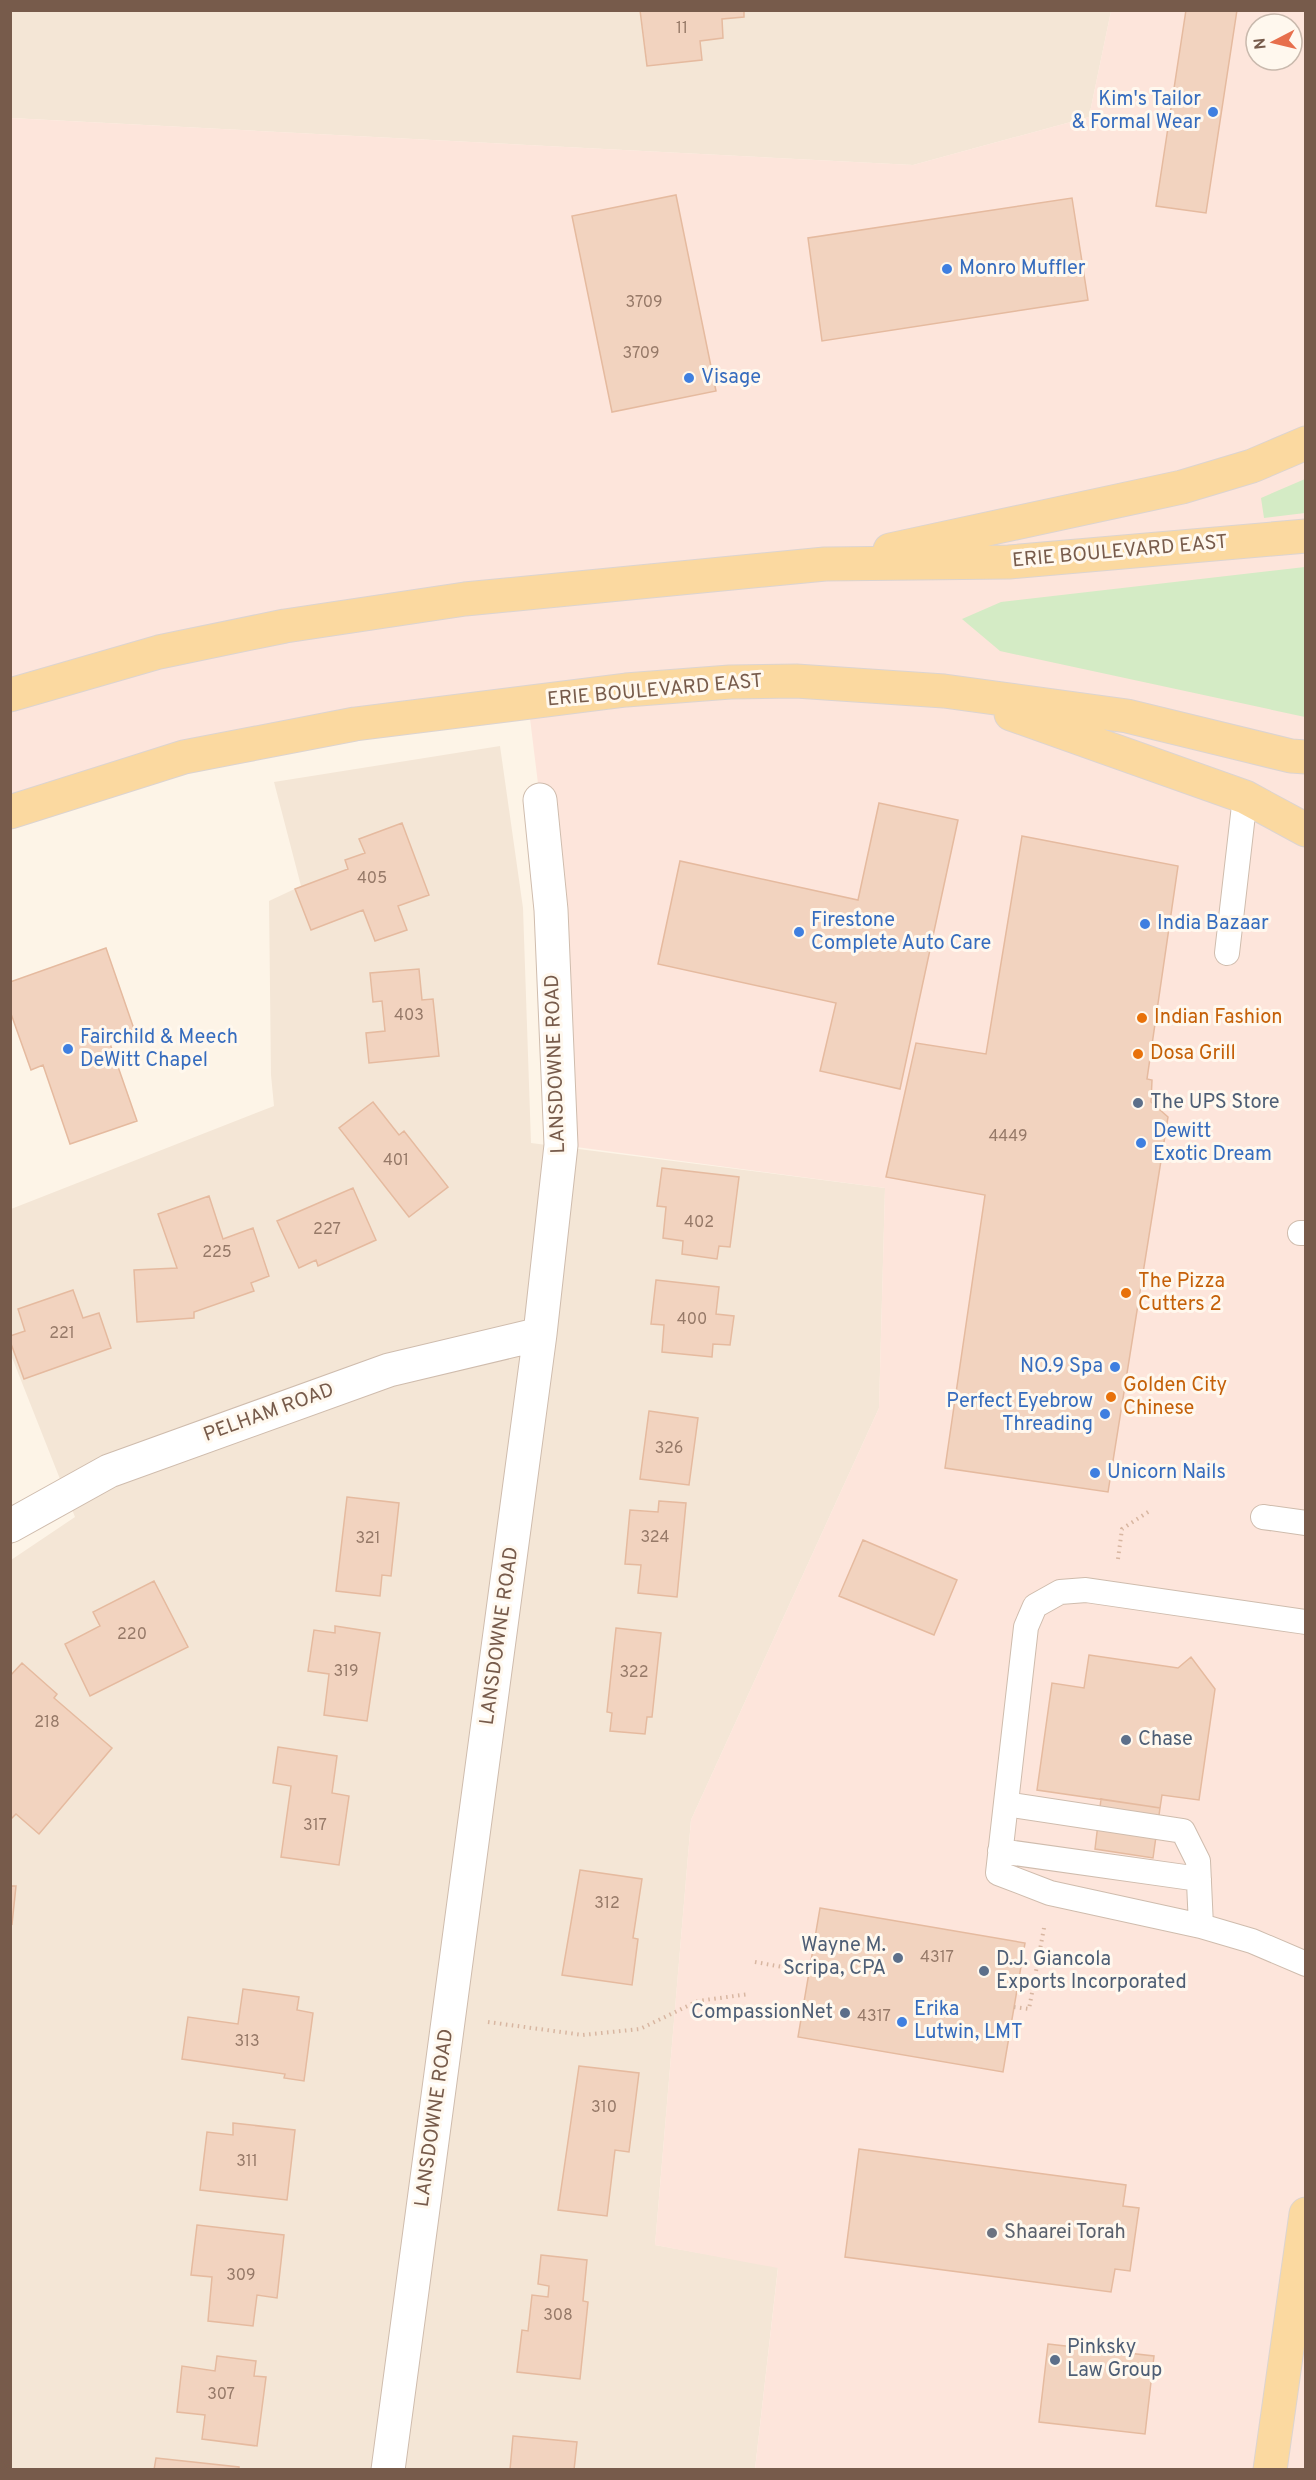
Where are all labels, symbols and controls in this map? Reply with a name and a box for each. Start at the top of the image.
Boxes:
north arrow [1244,12,1304,72]
house number: 11 [676,19,688,39]
text: N [1250,37,1272,51]
place label: Kim's Tailor & Formal Wear [1072,87,1201,136]
marker: Kim's Tailor & Formal Wear [1206,105,1220,119]
place label: Monro Muffler [959,256,1086,282]
marker: Monro Muffler [940,262,954,276]
house number: 3709 [625,293,663,313]
house number: 3709 [622,344,660,364]
place label: Visage [701,365,761,391]
marker: Visage [682,371,696,385]
street label: ERIE BOULEVARD EAST [1011,530,1229,574]
street label: ERIE BOULEVARD EAST [546,669,764,713]
house number: 405 [357,869,387,889]
place label: Firestone Complete Auto Care [811,908,991,957]
place label: India Bazaar [1157,911,1269,937]
marker: India Bazaar [1138,917,1152,931]
marker: Firestone Complete Auto Care [792,925,806,939]
street label: LANSDOWNE ROAD [540,974,572,1154]
place label: Indian Fashion [1154,1005,1282,1031]
house number: 403 [394,1006,424,1026]
marker: Indian Fashion [1135,1011,1149,1025]
place label: Fairchild & Meech DeWitt Chapel [80,1025,238,1074]
place label: Dosa Grill [1150,1041,1236,1067]
marker: Fairchild & Meech DeWitt Chapel [61,1042,75,1056]
marker: Dosa Grill [1131,1047,1145,1061]
place label: The UPS Store [1150,1090,1280,1116]
marker: The UPS Store [1131,1096,1145,1110]
place label: Dewitt Exotic Dream [1153,1119,1272,1168]
house number: 4449 [988,1127,1028,1147]
marker: Dewitt Exotic Dream [1134,1136,1148,1150]
house number: 401 [383,1151,409,1171]
house number: 402 [684,1213,714,1233]
house number: 227 [313,1220,341,1240]
house number: 225 [202,1243,232,1263]
place label: The Pizza Cutters 2 [1138,1269,1225,1318]
marker: The Pizza Cutters 2 [1119,1286,1133,1300]
house number: 400 [677,1310,707,1330]
house number: 221 [49,1324,75,1344]
place label: NO.9 Spa [1020,1354,1103,1380]
marker: NO.9 Spa [1108,1360,1122,1374]
place label: Golden City Chinese [1123,1373,1227,1422]
street label: PELHAM ROAD [200,1377,338,1449]
place label: Perfect Eyebrow Threading [946,1389,1093,1438]
marker: Golden City Chinese [1104,1390,1118,1404]
marker: Perfect Eyebrow Threading [1098,1407,1112,1421]
house number: 326 [655,1439,683,1459]
place label: Unicorn Nails [1107,1460,1226,1486]
marker: Unicorn Nails [1088,1466,1102,1480]
house number: 324 [641,1528,669,1548]
house number: 321 [355,1529,381,1549]
street label: LANSDOWNE ROAD [475,1545,525,1727]
house number: 220 [117,1625,147,1645]
house number: 319 [333,1662,359,1682]
house number: 322 [620,1663,648,1683]
house number: 218 [34,1713,60,1733]
place label: Chase [1138,1727,1193,1753]
marker: Chase [1119,1733,1133,1747]
house number: 317 [303,1816,327,1836]
house number: 312 [594,1894,620,1914]
place label: Wayne M. Scripa, CPA [783,1933,886,1982]
place label: D.J. Giancola Exports Incorporated [996,1947,1187,1996]
house number: 4317 [920,1948,954,1968]
marker: Wayne M. Scripa, CPA [891,1951,905,1965]
marker: D.J. Giancola Exports Incorporated [977,1964,991,1978]
place label: Erika Lutwin, LMT [914,1997,1023,2046]
place label: CompassionNet [691,2000,833,2026]
marker: CompassionNet [838,2006,852,2020]
house number: 4317 [857,2007,891,2027]
marker: Erika Lutwin, LMT [895,2015,909,2029]
street label: LANSDOWNE ROAD [410,2027,460,2209]
house number: 313 [234,2032,260,2052]
house number: 310 [591,2098,617,2118]
house number: 311 [236,2152,258,2172]
place label: Shaarei Torah [1004,2220,1126,2246]
marker: Shaarei Torah [985,2226,999,2240]
house number: 309 [226,2266,256,2286]
house number: 308 [543,2306,573,2326]
place label: Pinksky Law Group [1067,2335,1162,2384]
marker: Pinksky Law Group [1048,2353,1062,2367]
house number: 307 [207,2385,235,2405]

